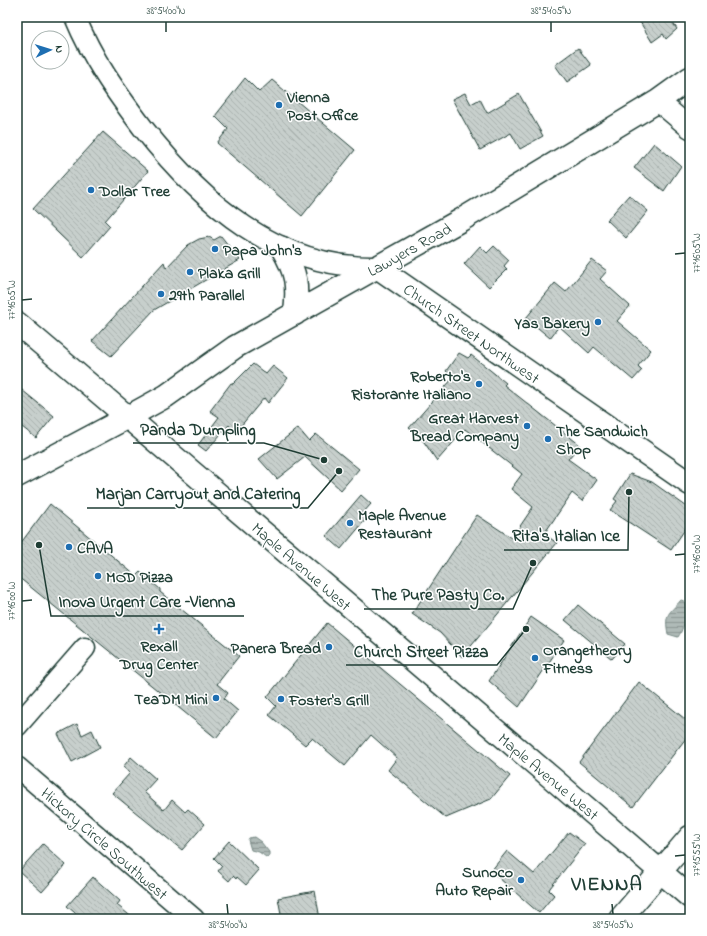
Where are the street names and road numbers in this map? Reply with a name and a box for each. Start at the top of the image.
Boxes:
street label: Lawyers Road [363,218,456,284]
street label: Church Street Northwest [398,278,544,391]
street label: Maple Avenue West [246,517,356,618]
street label: Maple Avenue West [492,728,604,827]
street label: Hickory Circle Southwest [35,782,173,907]

